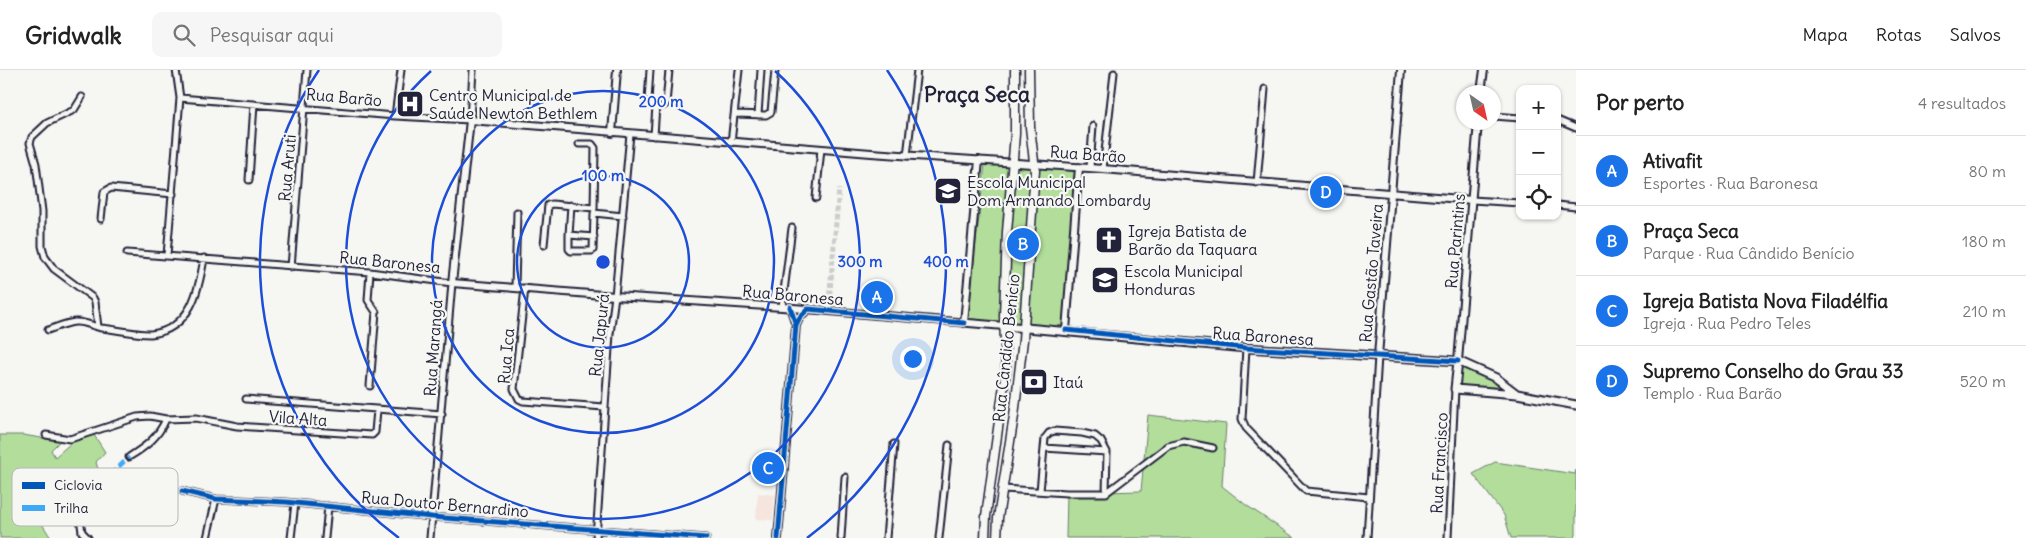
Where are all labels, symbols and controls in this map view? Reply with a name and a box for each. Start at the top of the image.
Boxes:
search box [152,12,502,57]
text: Gridwalk [25,20,122,50]
icon: search [170,21,198,49]
text: Pesquisar aqui [210,23,334,47]
text: Mapa [1803,23,1848,46]
text: Rotas [1876,23,1922,46]
text: Salvos [1950,23,2001,46]
district label: Praça Seca [924,81,1030,108]
street label: Rua Barão [305,84,383,110]
place label: Centro Municipal de Saúde Newton Bethlem [429,85,598,123]
north arrow [1456,85,1501,130]
map controls [1516,85,1561,220]
button: + [1516,85,1561,130]
hospital icon: Centro Municipal de Saúde Newton Bethlem [395,89,425,119]
text: Por perto [1596,89,1684,116]
text: 200 m [639,92,683,111]
text: 4 resultados [1918,93,2006,113]
button: − [1516,130,1561,175]
street label: Rua Aruti [274,134,300,202]
street label: Rua Barão [1049,141,1127,167]
text: Ativafit [1643,149,1703,173]
text: A [1607,161,1617,181]
text: 80 m [1968,161,2006,181]
text: 100 m [582,166,624,185]
place label: Escola Municipal Dom Armando Lombardy [967,172,1151,210]
pin: D [1310,173,1342,211]
text: Esportes · Rua Baronesa [1643,173,1818,193]
button: locate [1516,175,1561,220]
school or university icon: Escola Municipal Dom Armando Lombardy [933,176,963,206]
street label: Rua Parintins [1441,193,1469,289]
street label: Rua Gastão Taveira [1355,203,1387,343]
text: Praça Seca [1643,219,1739,243]
place label: Igreja Batista de Barão da Taquara [1128,221,1257,259]
pin: B [1007,225,1039,263]
church icon: Igreja Batista de Barão da Taquara [1094,225,1124,255]
text: B [1607,231,1617,251]
text: 180 m [1962,231,2006,251]
text: Parque · Rua Cândido Benício [1643,243,1855,263]
street label: Rua Baronesa [338,247,442,277]
text: 300 m [838,252,883,271]
text: 400 m [923,252,969,271]
centre of rings [594,253,612,271]
place label: Escola Municipal Honduras [1124,261,1243,299]
school or university icon: Escola Municipal Honduras [1090,265,1120,295]
street label: Rua Cândido Benício [988,273,1024,423]
pin: A [861,278,893,316]
street label: Rua Baronesa [742,281,844,309]
text: Igreja Batista Nova Filadélfia [1643,289,1888,313]
street label: Rua Japurá [585,292,613,378]
street label: Rua Marangá [420,299,446,397]
text: C [1607,301,1617,321]
text: 210 m [1963,301,2006,321]
text: Igreja · Rua Pedro Teles [1643,313,1811,333]
street label: Rua Baronesa [1212,322,1314,350]
street label: Rua Ica [494,327,518,385]
your location [900,346,926,372]
text: Supremo Conselho do Grau 33 [1643,359,1904,383]
bank icon: Itaú [1019,367,1049,397]
text: D [1606,371,1618,391]
text: 520 m [1960,371,2006,391]
place label: Itaú [1053,372,1083,392]
text: Templo · Rua Barão [1643,383,1782,403]
street label: Vila Alta [268,406,328,430]
street label: Rua Francisco [1426,412,1452,514]
pin: C [752,449,784,487]
legend [12,468,178,526]
text: Ciclovia [54,476,102,494]
street label: Rua Doutor Bernardino [360,487,530,521]
text: Trilha [54,499,88,517]

